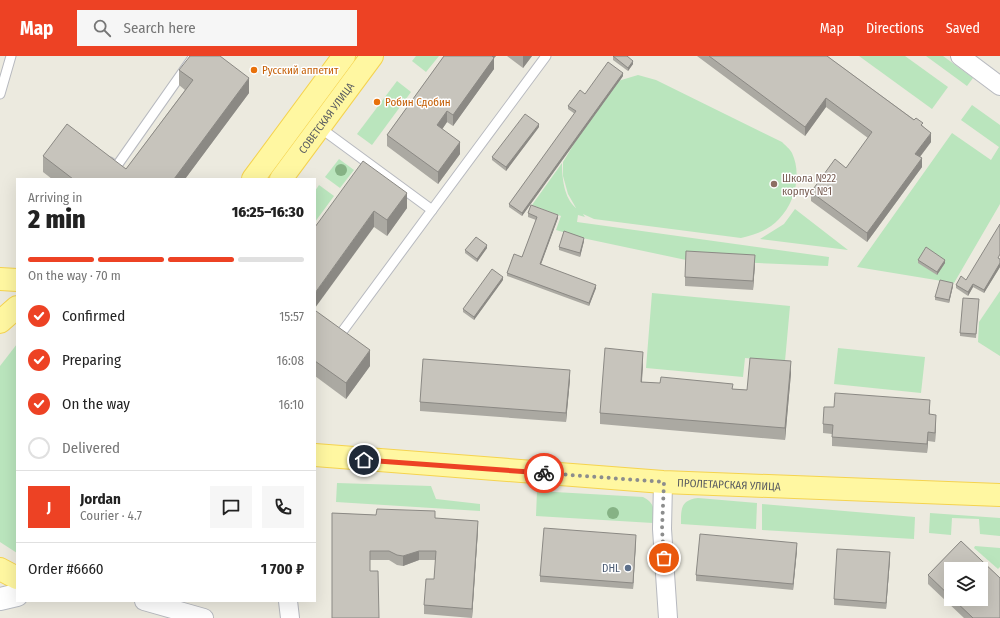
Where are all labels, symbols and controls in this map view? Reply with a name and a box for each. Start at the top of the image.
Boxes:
search box [77,10,357,46]
text: Map [20,17,53,40]
icon: search [91,17,113,39]
text: Search here [123,19,196,37]
text: Map [820,20,844,37]
text: Directions [866,20,924,37]
text: Saved [946,20,980,37]
place label: Русский аппетит [262,64,339,77]
marker: Русский аппетит [249,65,259,75]
street label: СОВЕТСКАЯ УЛИЦА [296,80,357,156]
place label: Робин Сдобин [385,96,451,109]
marker: Робин Сдобин [372,97,382,107]
place label: Школа №22 корпус №1 [782,172,836,198]
marker: Школа №22 корпус №1 [769,179,779,189]
text: Arriving in [28,190,82,205]
text: 16:25–16:30 [232,203,304,221]
text: 2 min [28,204,86,235]
text: On the way · 70 m [28,268,121,283]
icon: check [28,305,50,327]
text: Confirmed [62,307,125,325]
text: 15:57 [279,309,304,324]
icon: check [28,349,50,371]
text: Preparing [62,351,121,369]
text: 16:08 [276,353,304,368]
icon: check [28,393,50,415]
text: On the way [62,395,130,413]
text: 16:10 [278,397,304,412]
text: Delivered [62,439,120,457]
pin [347,443,381,477]
icon: home [353,449,375,471]
courier [524,453,564,493]
icon: bike [533,462,555,484]
street label: ПРОЛЕТАРСКАЯ УЛИЦА [677,476,781,493]
button: chat [210,486,252,528]
button: phone [262,486,304,528]
text: Jordan [80,490,121,508]
text: J [47,498,51,516]
text: Courier · 4.7 [80,508,142,523]
pin [647,541,681,575]
icon: bag [653,547,675,569]
text: Order #6660 [28,560,104,578]
text: 1 700 ₽ [261,560,304,578]
place label: DHL [602,562,620,575]
map controls [944,562,988,606]
button: layers [944,562,988,606]
marker: DHL [623,563,633,573]

